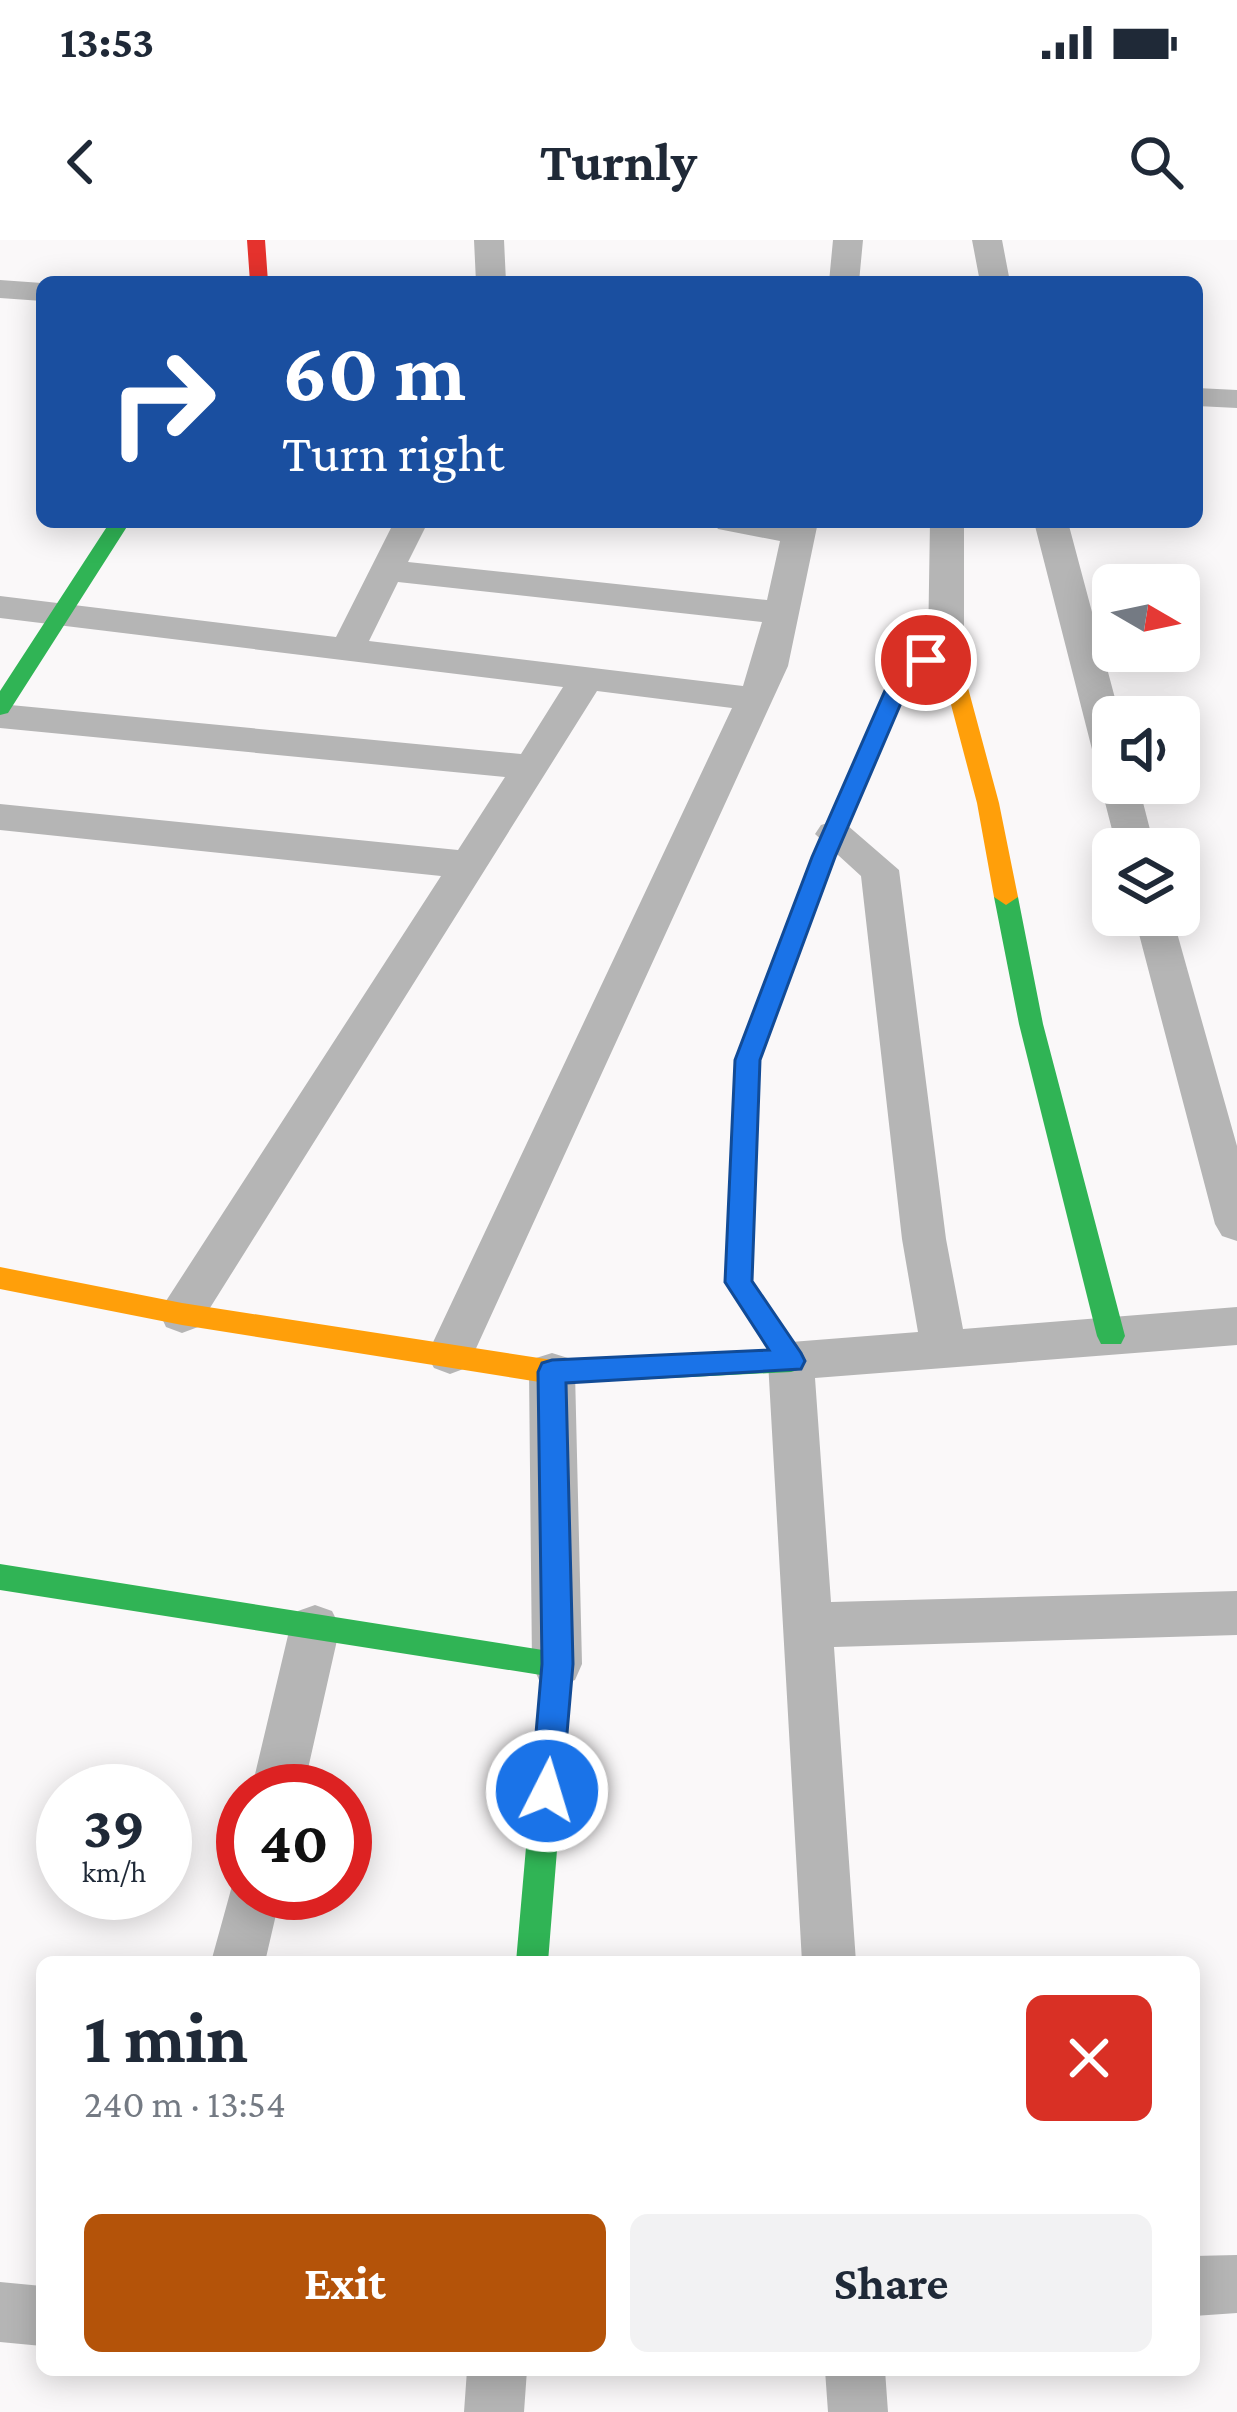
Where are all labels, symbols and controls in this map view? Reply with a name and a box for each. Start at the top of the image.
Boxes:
text: 13:53 [60,17,154,67]
icon: back [48,129,114,195]
icon: search [1123,129,1189,195]
text: Turnly [540,132,697,192]
icon: right [84,324,240,480]
text: 60 m [282,325,466,418]
text: Turn right [282,423,504,483]
north arrow [1092,564,1200,672]
map controls [1092,564,1200,936]
pin [875,609,977,711]
icon: arrive [893,627,959,693]
button: sound [1092,696,1200,804]
button: layers [1092,828,1200,936]
position arrow [484,1728,610,1854]
speed limit sign: 40 [216,1764,372,1920]
text: 39 [83,1793,145,1860]
text: km/h [82,1855,146,1888]
button: close [1026,1995,1152,2121]
text: 1 min [84,1997,248,2077]
text: 240 m · 13:54 [84,2082,286,2125]
button: Exit [84,2214,606,2352]
button: Share [630,2214,1152,2352]

